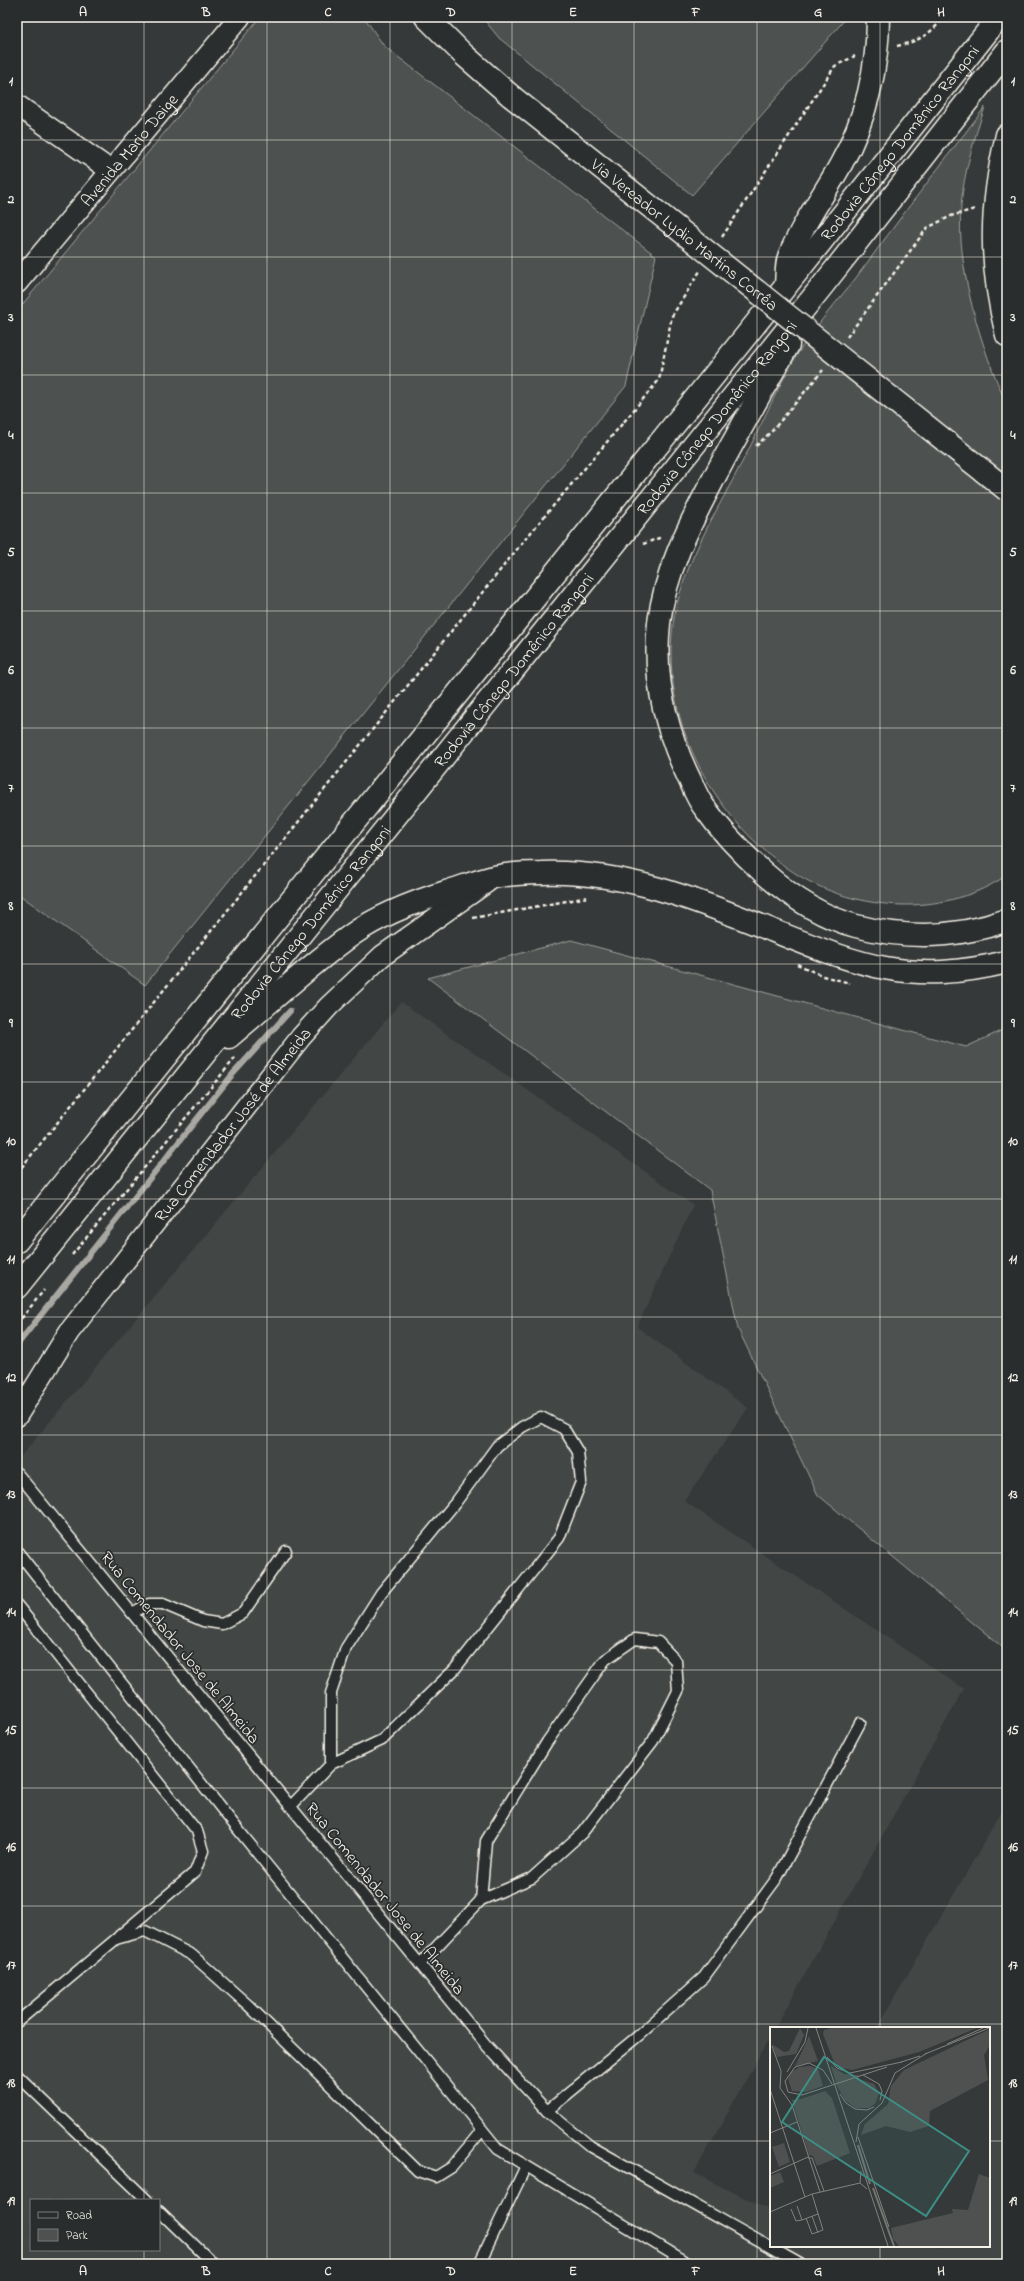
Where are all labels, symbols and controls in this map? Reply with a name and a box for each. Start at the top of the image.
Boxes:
text: A [79,3,87,22]
text: B [201,3,211,22]
text: C [324,3,332,22]
text: D [445,3,456,22]
text: E [569,3,577,22]
text: F [691,3,701,22]
text: G [814,3,822,22]
text: H [937,3,945,22]
street label: Rodovia Cônego Domênico Rangoni [815,40,986,247]
text: 1 [9,72,14,91]
text: 1 [1011,72,1016,91]
street label: Avenida Mario Daige [75,88,185,213]
street label: Via Vereador Lydio Martins Corrêa [584,152,783,318]
text: 2 [7,190,15,209]
text: 2 [1009,190,1017,209]
text: 3 [7,308,14,327]
text: 3 [1009,308,1016,327]
street label: Rodovia Cônego Domênico Rangoni [631,316,804,521]
text: 4 [7,426,14,445]
text: 4 [1009,426,1016,445]
text: 5 [7,543,15,562]
text: 5 [1009,543,1017,562]
street label: Rodovia Cônego Domênico Rangoni [428,568,601,774]
text: 6 [7,661,14,680]
text: 6 [1009,661,1016,680]
text: 7 [8,779,14,798]
text: 7 [1010,779,1016,798]
street label: Rodovia Cônego Domênico Rangoni [225,820,398,1026]
text: 8 [8,897,14,916]
text: 8 [1010,897,1016,916]
text: 9 [8,1014,14,1033]
text: 9 [1010,1014,1016,1033]
street label: Rua Comendador José de Almeida [149,1022,318,1228]
text: 10 [6,1132,16,1151]
text: 10 [1008,1132,1018,1151]
text: 11 [7,1250,16,1269]
text: 11 [1009,1250,1018,1269]
text: 12 [6,1368,17,1387]
text: 12 [1008,1368,1019,1387]
text: 13 [6,1485,16,1504]
text: 13 [1008,1485,1018,1504]
street label: Rua Comendador Jose de Almeida [94,1546,266,1750]
text: 14 [6,1603,16,1622]
text: 14 [1008,1603,1018,1622]
text: 15 [5,1721,17,1740]
text: 15 [1007,1721,1019,1740]
street label: Rua Comendador Jose de Almeida [299,1797,471,2001]
text: 16 [6,1838,16,1857]
text: 16 [1008,1838,1018,1857]
text: 17 [6,1956,16,1975]
text: 17 [1008,1956,1018,1975]
inset map [770,2027,990,2247]
text: 18 [6,2074,16,2093]
text: 18 [1008,2074,1018,2093]
text: 19 [7,2192,16,2211]
text: 19 [1009,2192,1018,2211]
legend [30,2199,160,2251]
text: Road [66,2207,92,2225]
text: Park [66,2227,88,2245]
text: A [79,2262,87,2281]
text: B [201,2262,211,2281]
text: C [324,2262,332,2281]
text: D [445,2262,456,2281]
text: E [569,2262,577,2281]
text: F [691,2262,701,2281]
text: G [814,2262,822,2281]
text: H [937,2262,945,2281]

